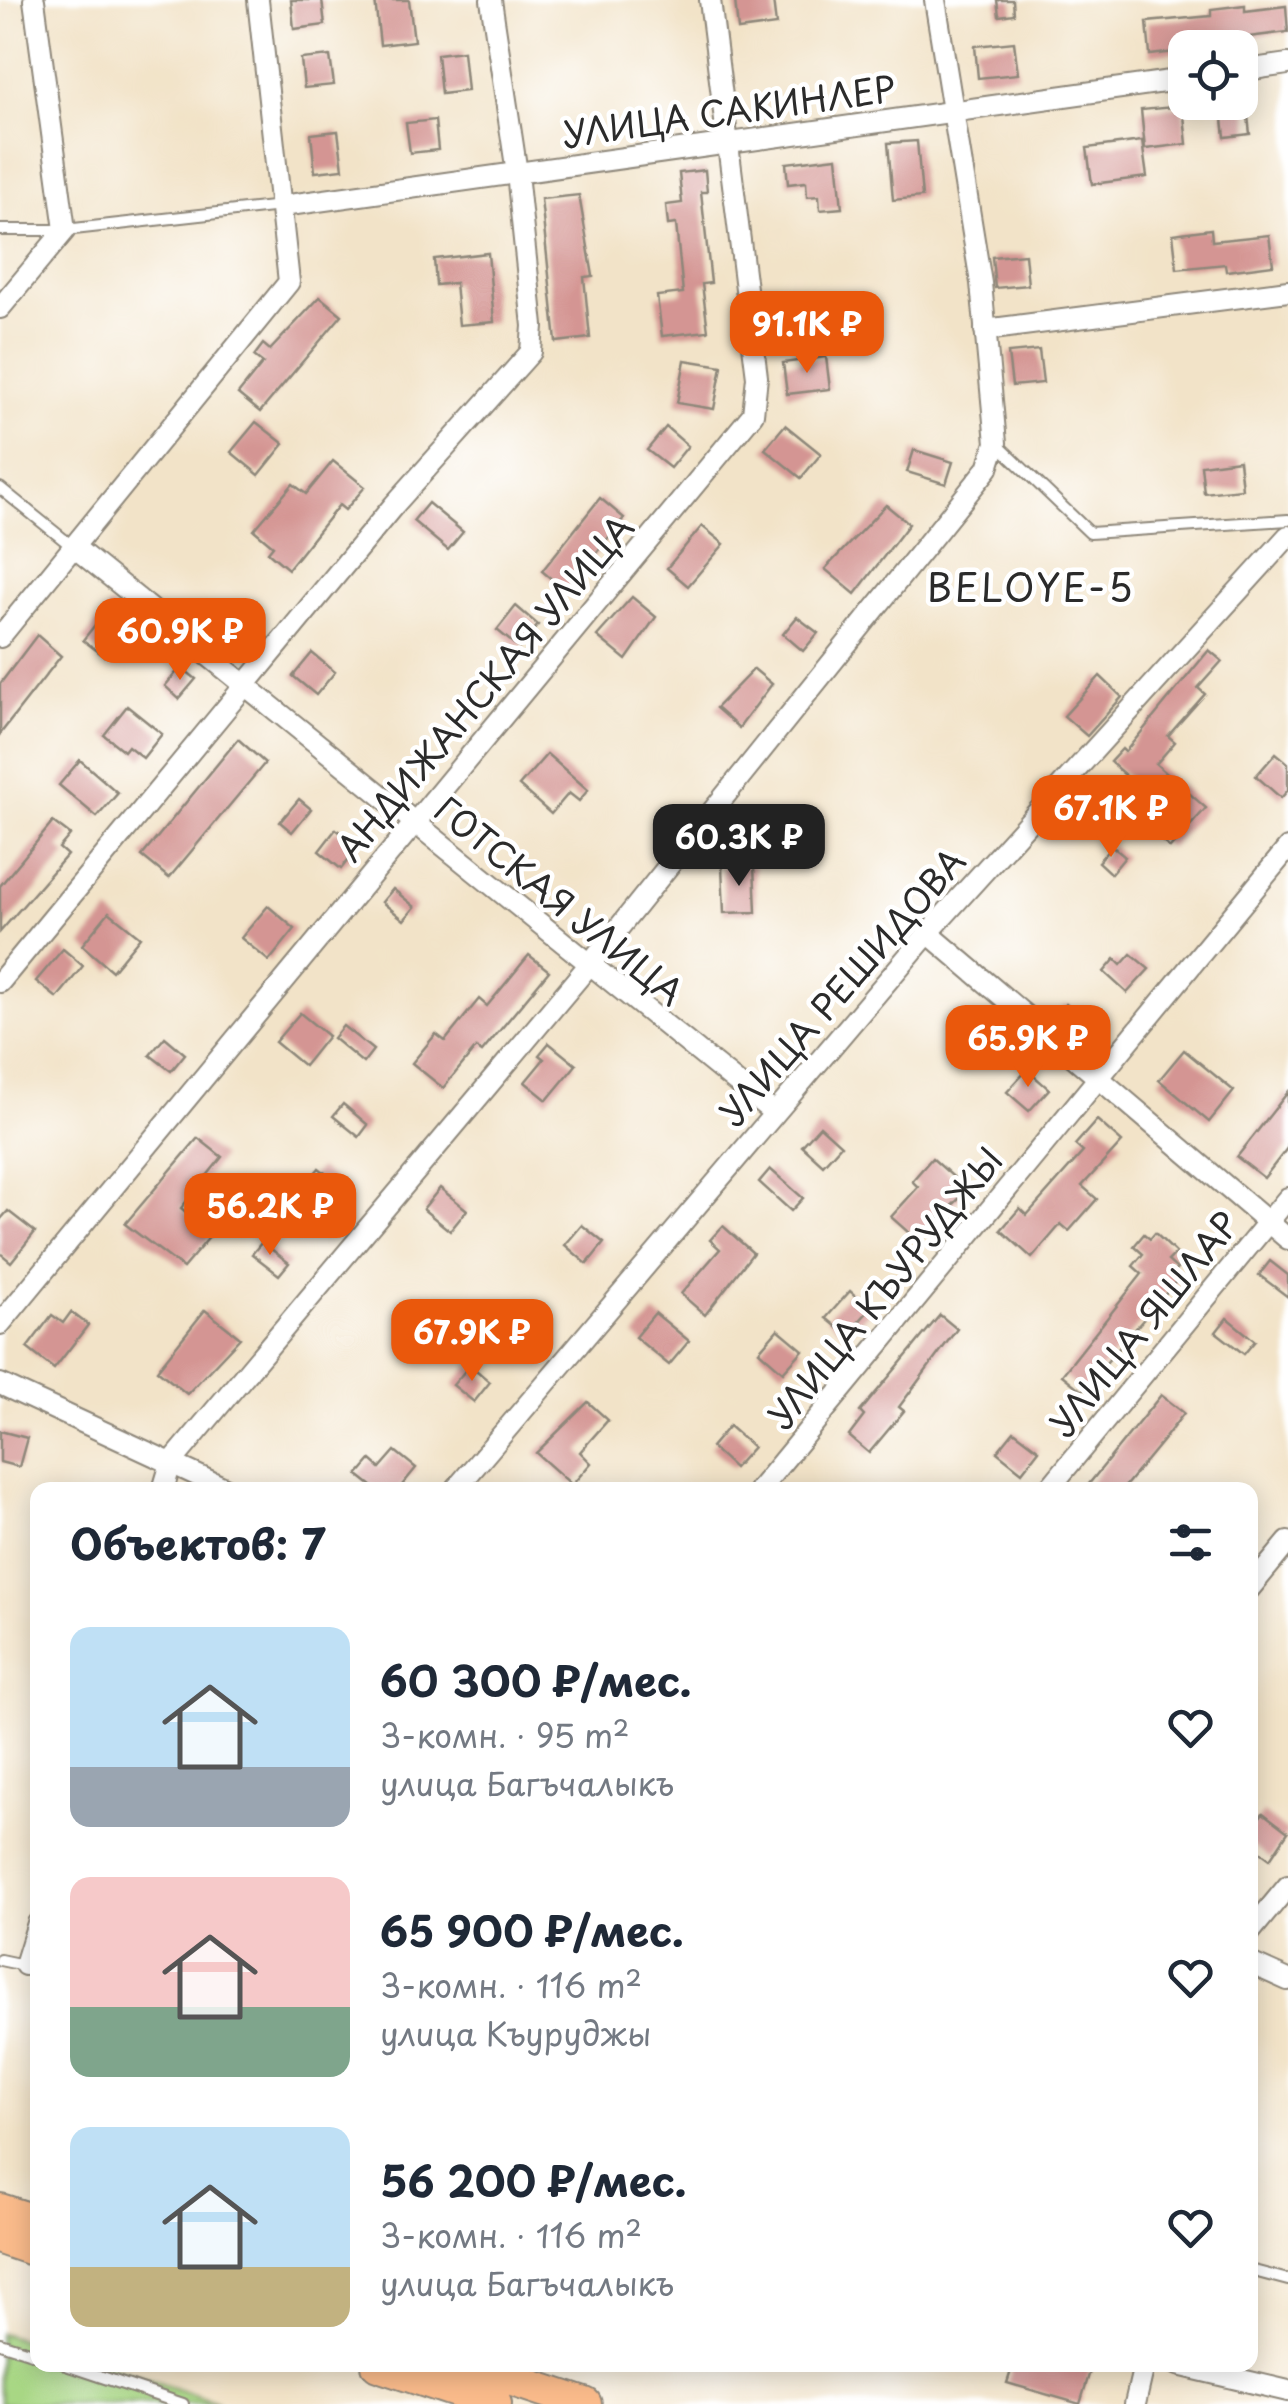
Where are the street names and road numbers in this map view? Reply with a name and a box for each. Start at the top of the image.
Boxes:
street label: УЛИЦА САКИНЛЕР [559,60,899,160]
street label: АНДИЖАНСКАЯ УЛИЦА [323,502,645,872]
street label: ГОТСКАЯ УЛИЦА [424,783,696,1017]
street label: УЛИЦА РЕШИДОВА [705,835,977,1137]
street label: УЛИЦА КЪУРУДЖЫ [754,1135,1014,1439]
street label: УЛИЦА ЯШЛАР [1036,1199,1250,1447]

